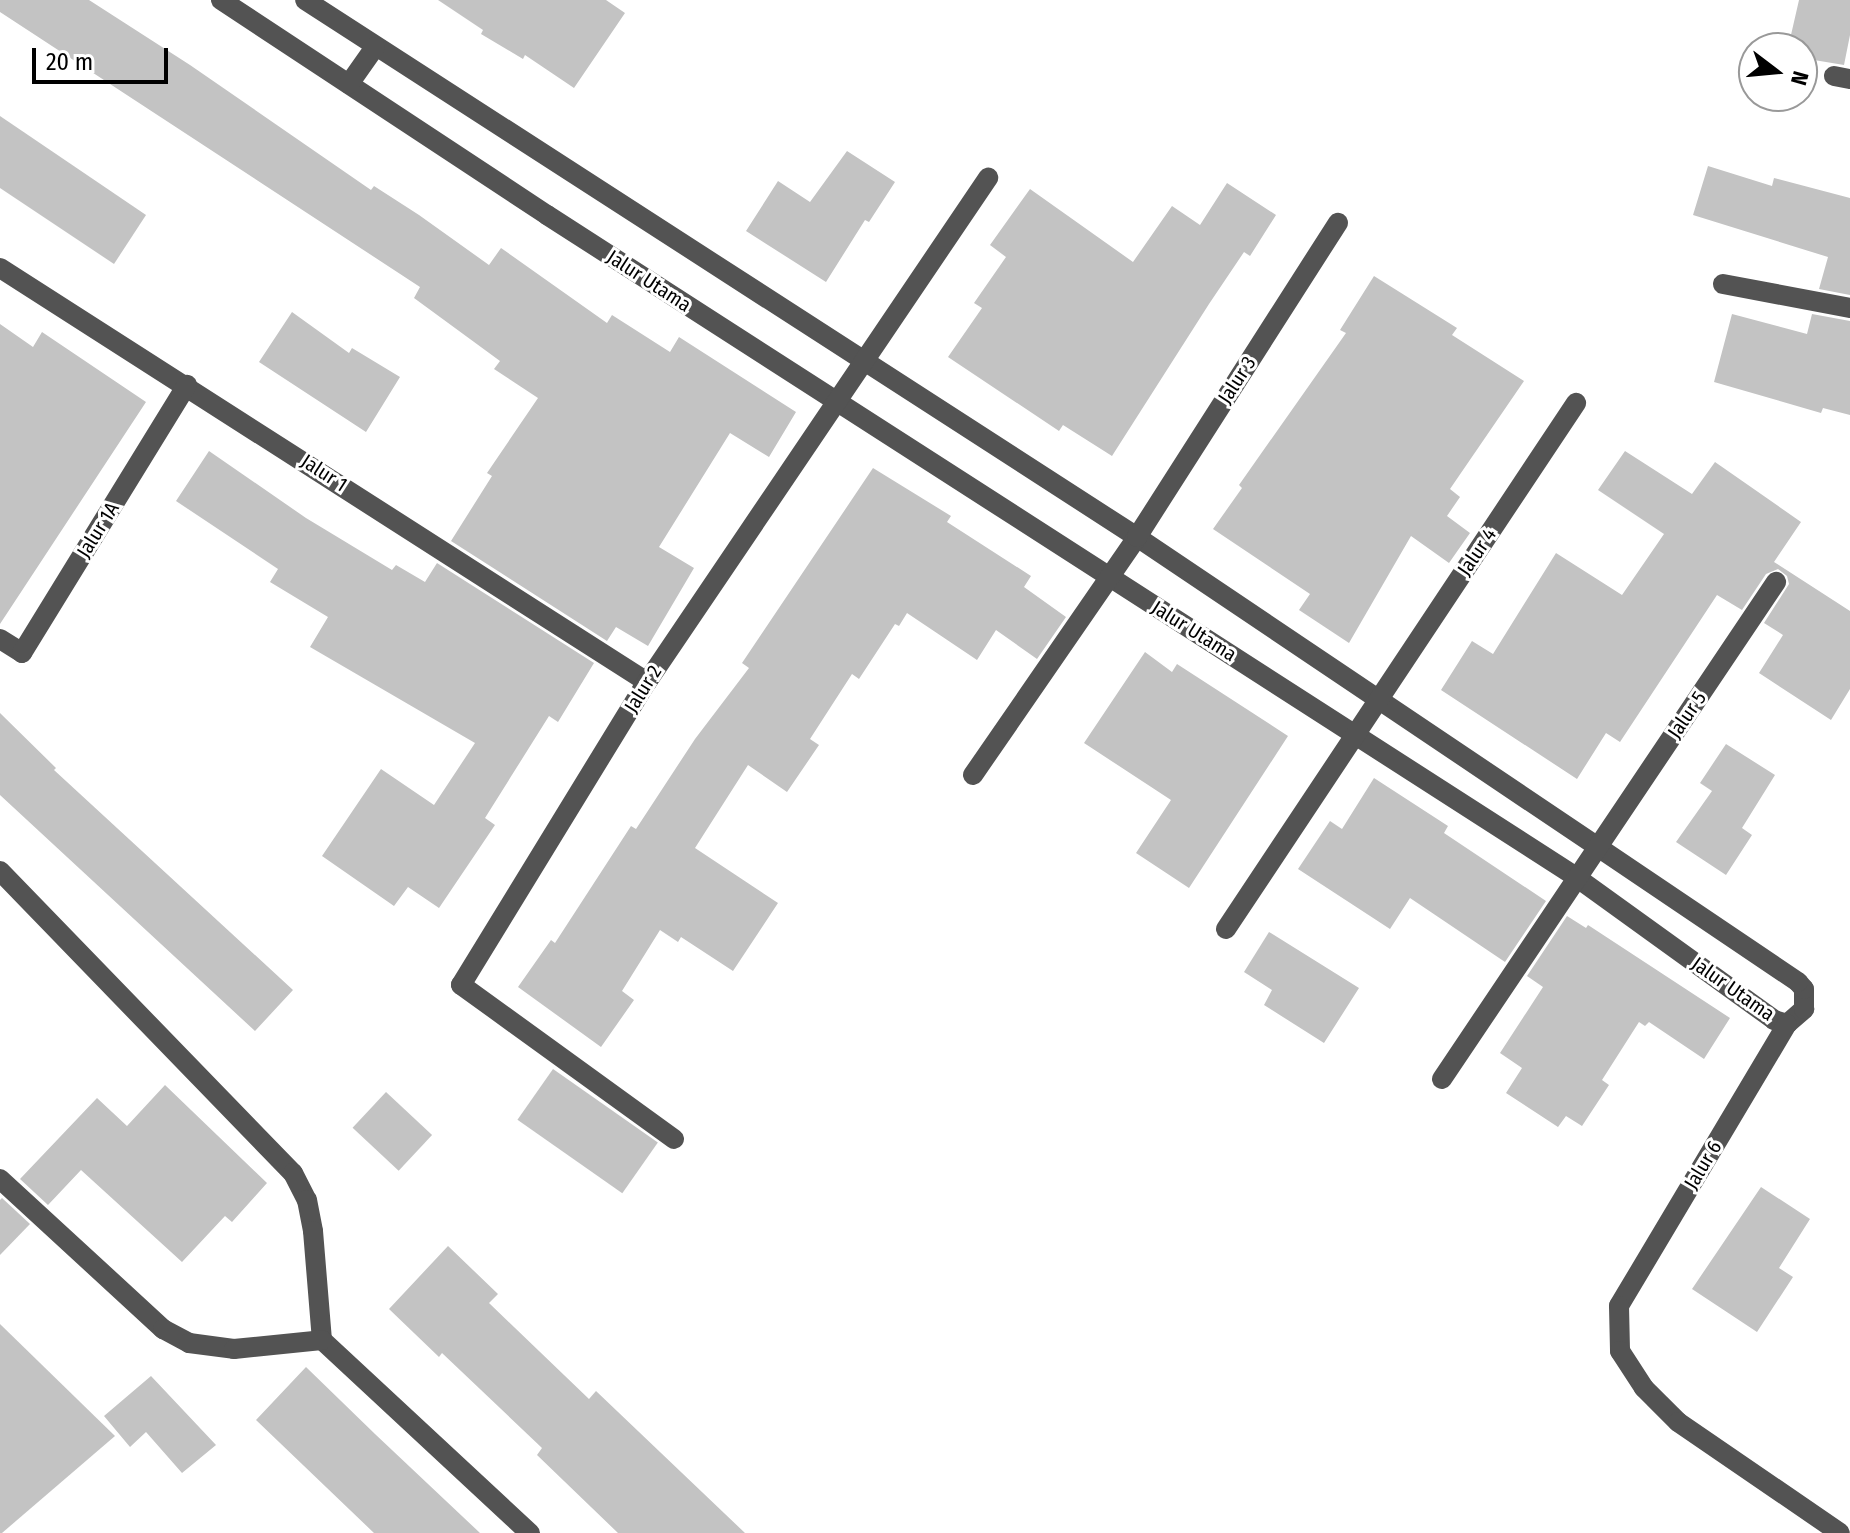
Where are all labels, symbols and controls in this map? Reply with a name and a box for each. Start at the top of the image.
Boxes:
scale bar [36,32,172,82]
north arrow [1738,32,1818,112]
text: 20 m [46,48,93,76]
text: N [1785,68,1814,88]
street label: Jalur Utama [602,245,696,317]
street label: Jalur 3 [1213,352,1261,408]
street label: Jalur 1 [296,449,352,497]
street label: Jalur 1A [72,498,124,562]
street label: Jalur 4 [1452,524,1502,580]
street label: Jalur Utama [1147,595,1241,667]
street label: Jalur 2 [619,661,667,717]
street label: Jalur 5 [1663,687,1711,743]
street label: Jalur Utama [1687,952,1779,1026]
street label: Jalur 6 [1679,1136,1727,1194]

